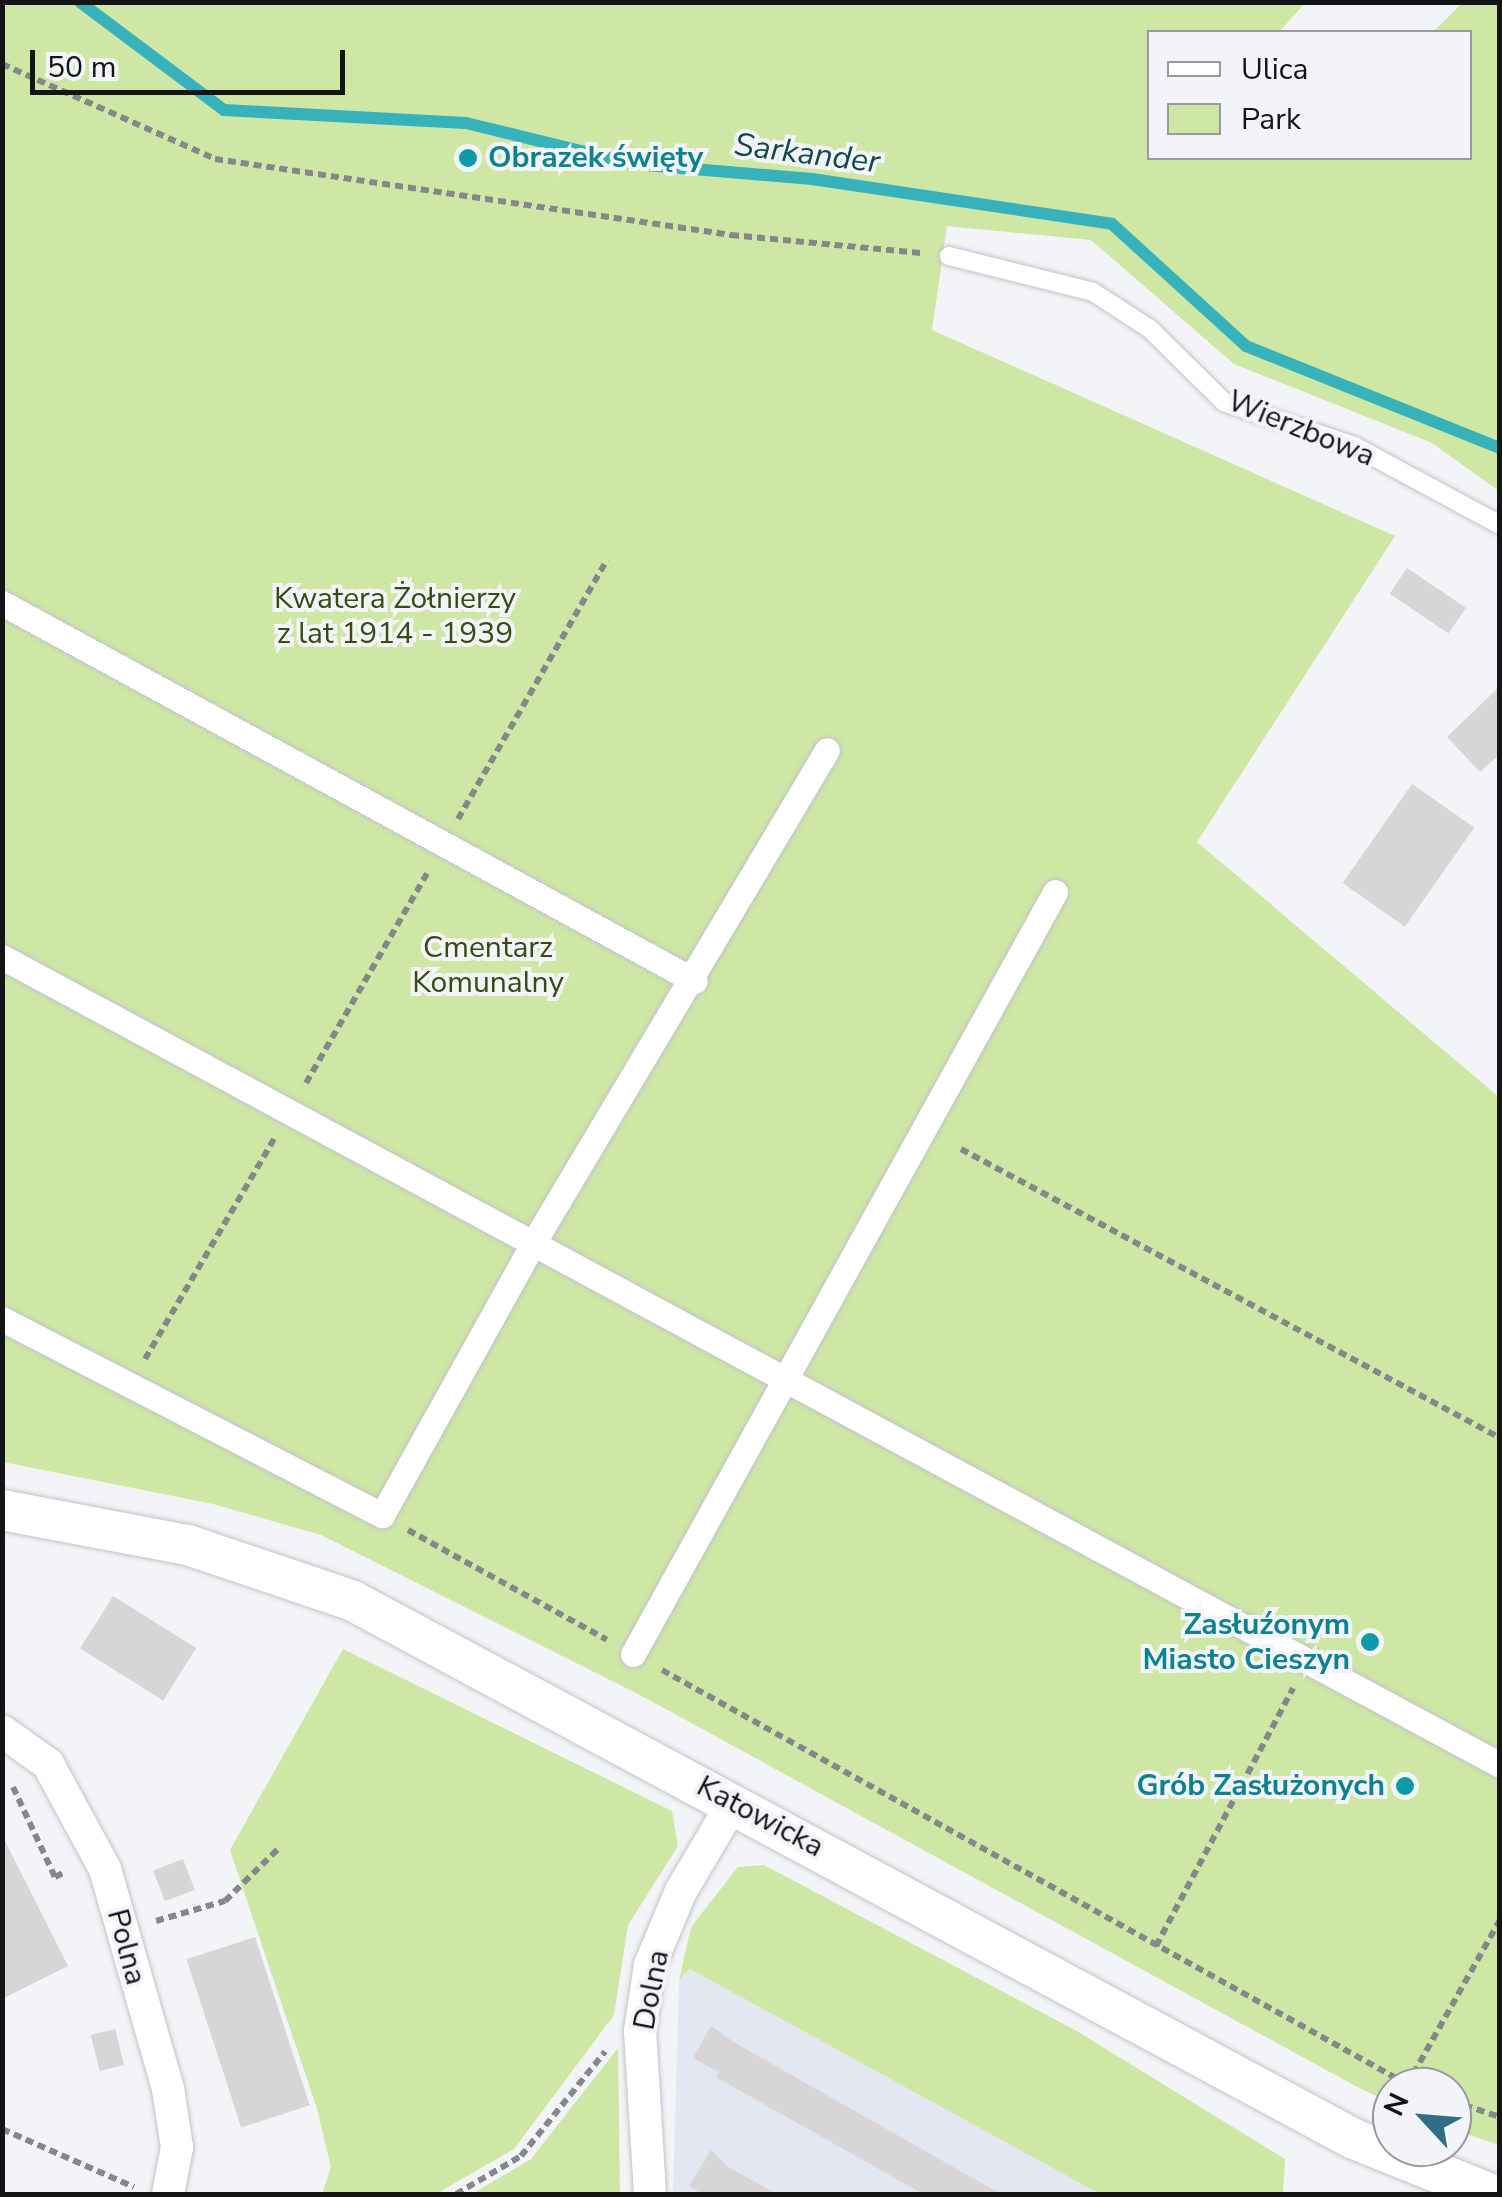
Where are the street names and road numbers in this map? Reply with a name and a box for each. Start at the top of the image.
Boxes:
street label: Wierzbowa [1222,383,1380,475]
street label: Katowicka [690,1769,830,1865]
street label: Polna [99,1905,153,1989]
street label: Dolna [627,1947,677,2033]

